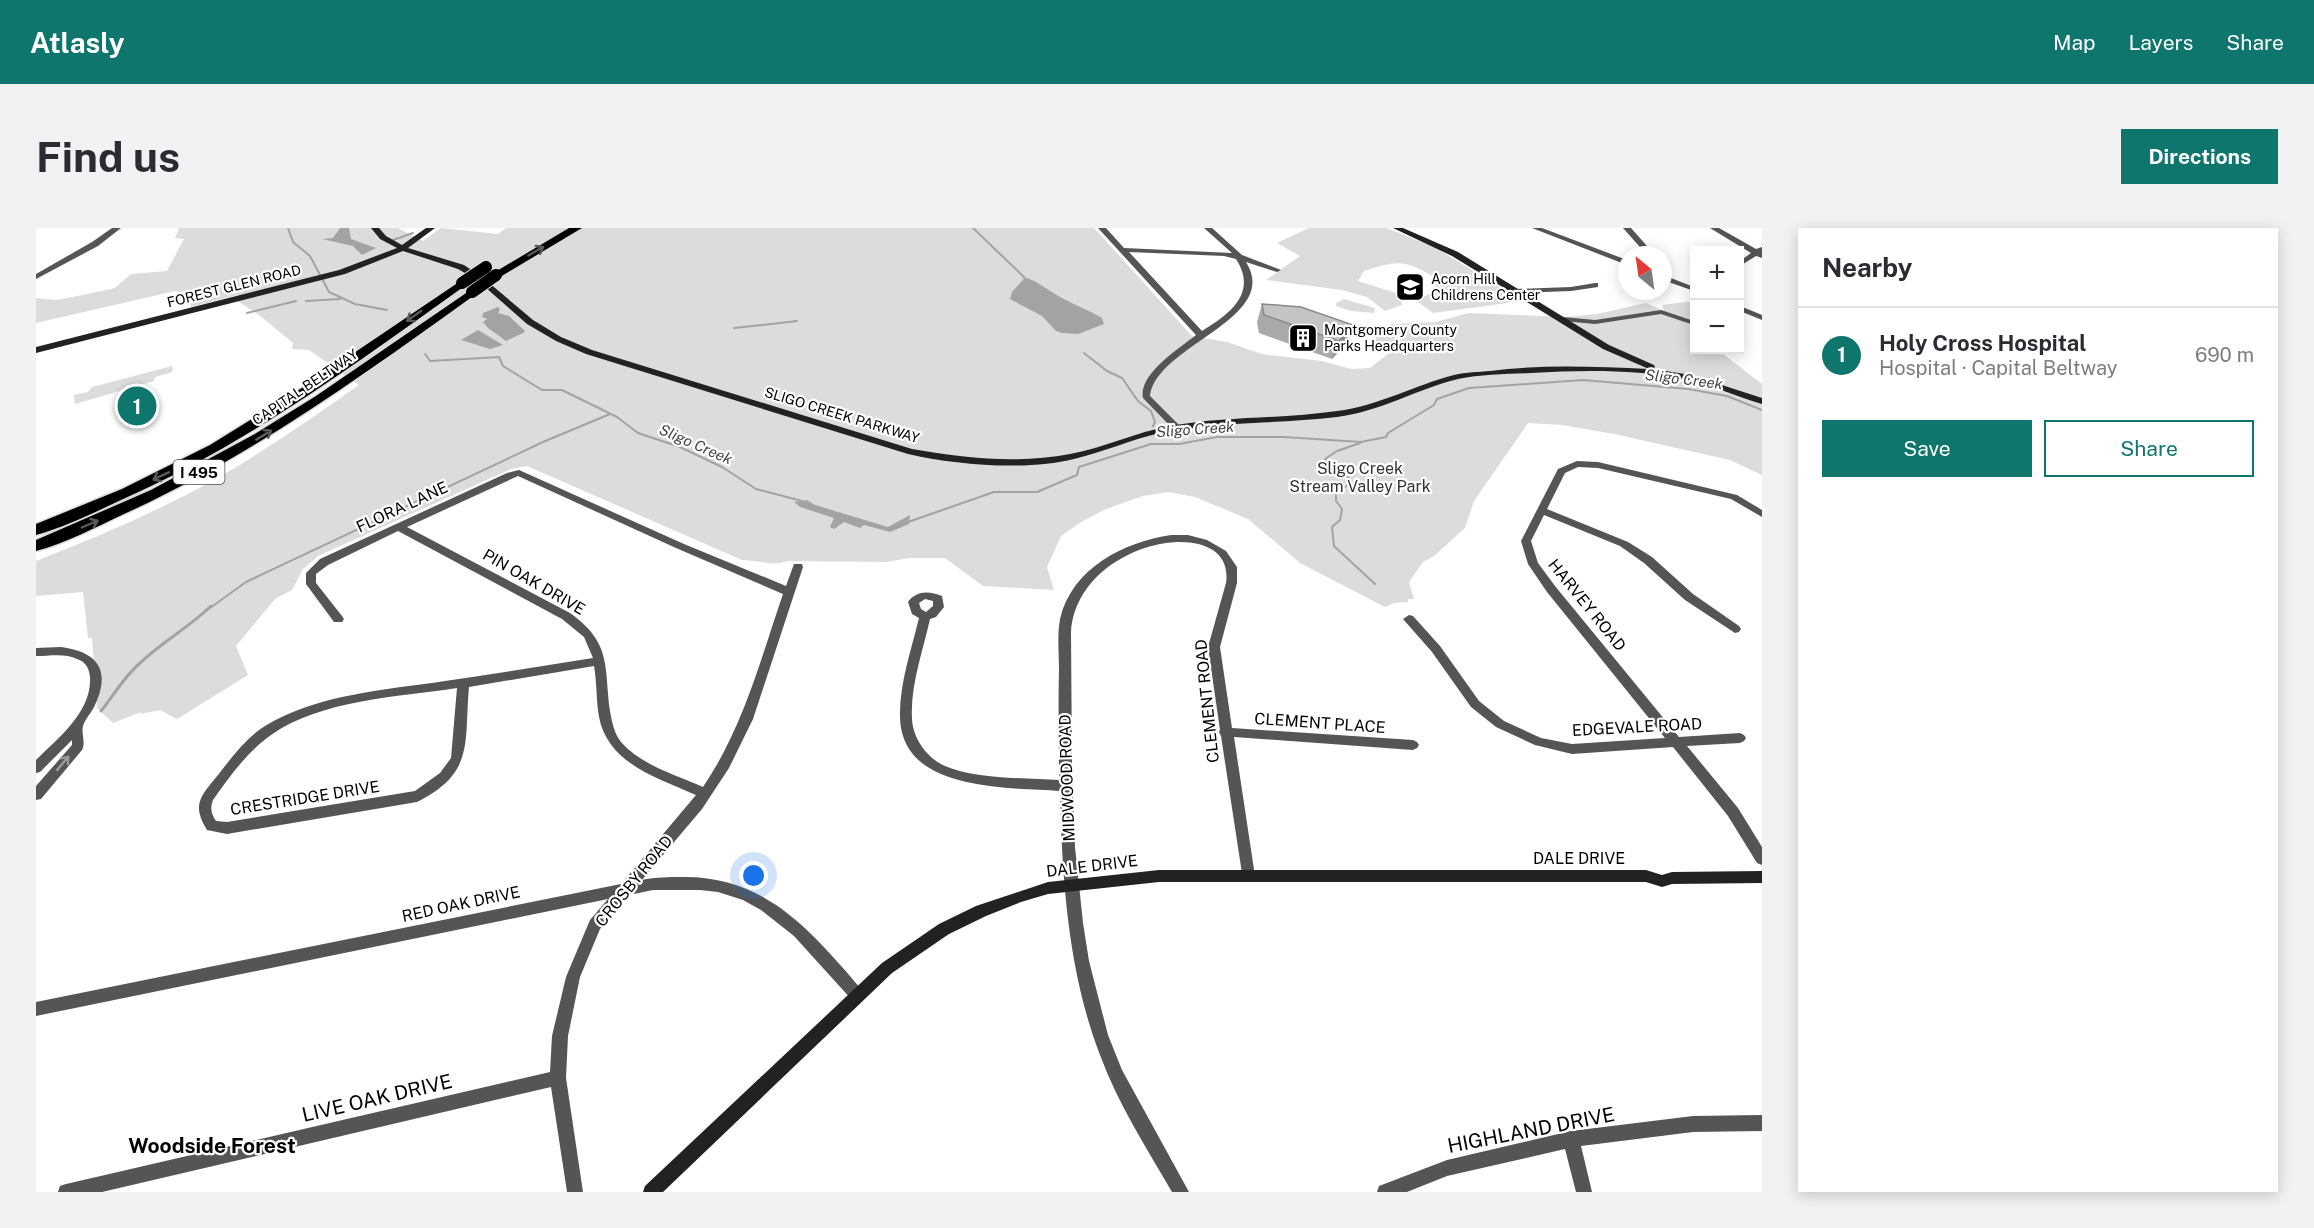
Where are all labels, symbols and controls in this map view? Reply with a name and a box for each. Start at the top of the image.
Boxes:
text: Atlasly [30,26,124,59]
text: Map [2053,30,2096,55]
text: Layers [2129,30,2193,55]
text: Share [2226,30,2284,55]
button: Directions [2121,129,2278,184]
text: Find us [36,132,180,181]
one-way arrow [527,244,544,256]
north arrow [1618,246,1672,300]
map controls [1690,246,1744,354]
button: + [1690,246,1744,300]
text: Nearby [1822,252,1912,283]
street label: FOREST GLEN ROAD [165,262,303,310]
school or university icon: Acorn Hill Childrens Center [1394,271,1426,303]
place label: Acorn Hill Childrens Center [1431,271,1540,303]
button: − [1690,300,1744,354]
one-way arrow [406,310,423,322]
building icon: Montgomery County Parks Headquarters [1287,322,1319,354]
place label: Montgomery County Parks Headquarters [1324,322,1457,354]
text: Holy Cross Hospital [1879,330,2086,356]
text: 1 [1837,343,1846,367]
text: 690 m [2195,343,2254,367]
street label: CAPITAL BELTWAY [249,345,361,428]
text: Hospital · Capital Beltway [1879,356,2117,380]
water label: Sligo Creek [1644,366,1725,392]
pin: 1 [118,384,156,429]
street label: SLIGO CREEK PARKWAY [763,384,922,446]
water label: Sligo Creek [1155,418,1235,440]
water label: Sligo Creek [657,420,736,468]
button: Save [1822,420,2032,477]
button: Share [2044,420,2254,477]
one-way arrow [255,429,272,441]
park label: Sligo Creek Stream Valley Park [1289,459,1431,496]
road number: I 495 [174,460,224,484]
one-way arrow [153,470,171,482]
street label: FLORA LANE [353,477,451,537]
one-way arrow [81,518,99,529]
street label: PIN OAK DRIVE [479,545,589,619]
street label: HARVEY ROAD [1544,555,1630,655]
street label: CLEMENT ROAD [1191,638,1223,764]
street label: CLEMENT PLACE [1254,709,1386,737]
street label: MIDWOOD ROAD [1055,714,1079,842]
street label: EDGEVALE ROAD [1571,714,1703,740]
one-way arrow [56,756,70,771]
street label: CRESTRIDGE DRIVE [229,777,381,819]
street label: CROSBY ROAD [591,832,677,930]
street label: DALE DRIVE [1533,849,1625,868]
street label: DALE DRIVE [1045,851,1139,881]
your location [739,861,768,890]
street label: RED OAK DRIVE [400,882,522,926]
street label: LIVE OAK DRIVE [300,1069,454,1127]
street label: HIGHLAND DRIVE [1445,1102,1617,1158]
district label: Woodside Forest [128,1133,296,1158]

